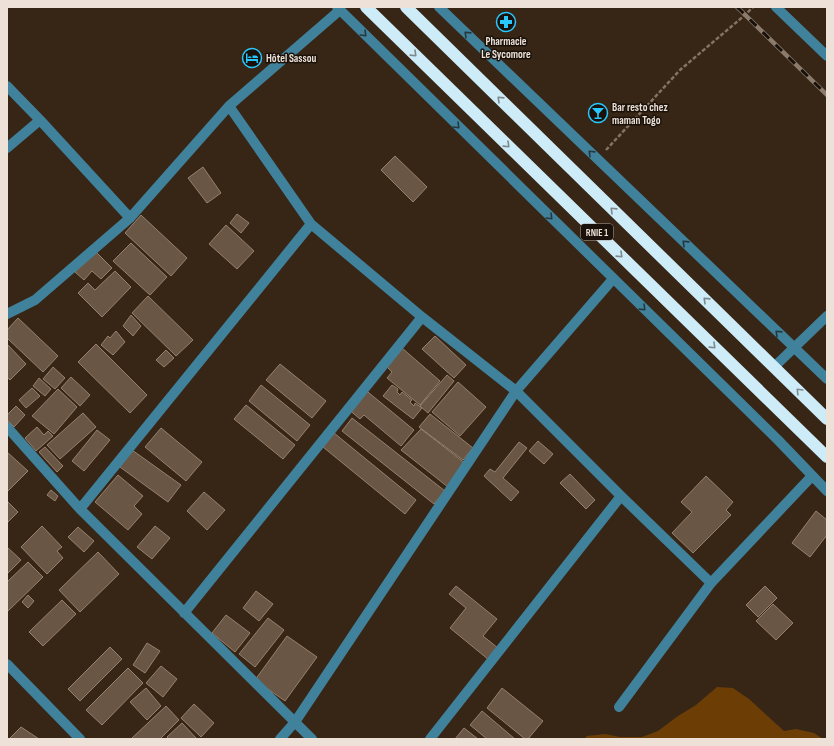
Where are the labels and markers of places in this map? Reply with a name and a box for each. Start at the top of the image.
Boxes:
pharmacy icon: Pharmacie Le Sycomore [495,11,517,33]
place label: Pharmacie Le Sycomore [481,35,531,61]
hotel icon: Hôtel Sassou [241,47,263,69]
place label: Hôtel Sassou [266,52,316,65]
place label: Bar resto chez maman Togo [612,101,668,127]
bar icon: Bar resto chez maman Togo [587,102,609,124]

